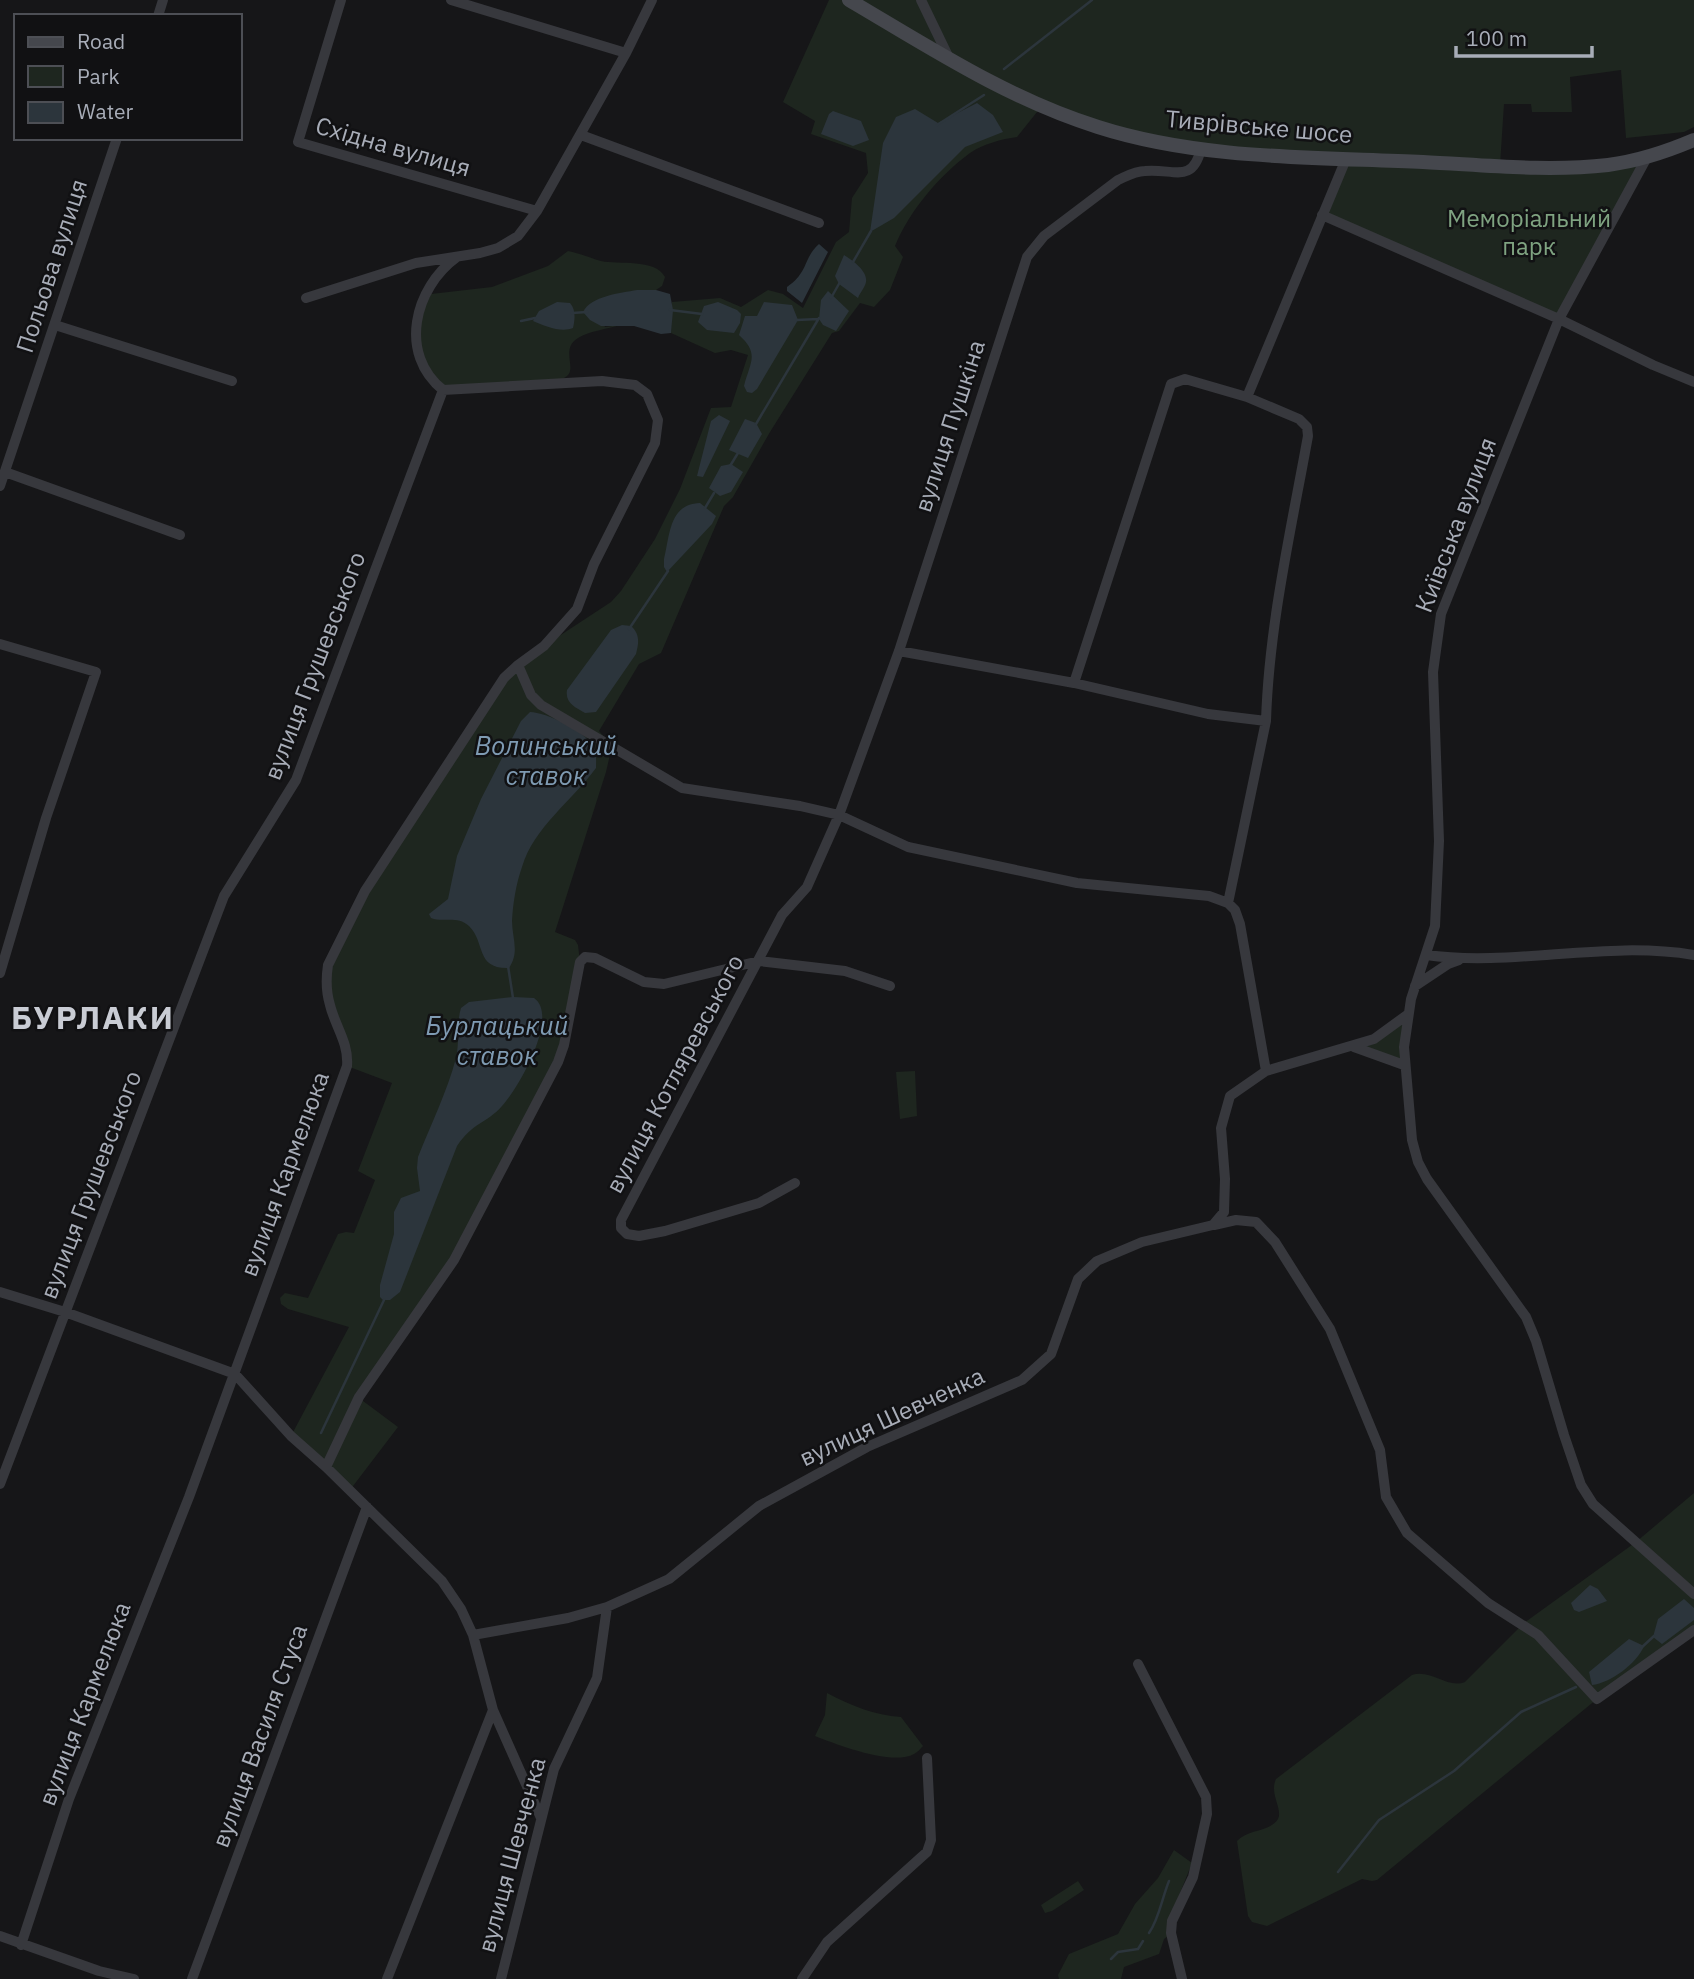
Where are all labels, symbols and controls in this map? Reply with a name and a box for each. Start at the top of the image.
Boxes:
legend [14,14,242,140]
scale bar [1456,14,1592,58]
text: 100 m [1466,24,1527,52]
text: Road [77,27,125,55]
text: Park [77,62,120,90]
text: Water [77,97,134,125]
street label: Тиврівське шосе [1164,102,1354,150]
street label: Східна вулиця [312,109,474,183]
street label: Польова вулиця [8,175,94,357]
park label: Меморіальний парк [1447,202,1611,262]
street label: вулиця Пушкіна [906,335,992,516]
street label: Київська вулиця [1407,433,1503,617]
street label: вулиця Грушевського [256,547,372,784]
water label: Волинський ставок [475,728,617,792]
street label: вулиця Котляревського [598,949,751,1198]
district label: БУРЛАКИ [11,996,175,1038]
water label: Бурлацький ставок [426,1008,568,1072]
street label: вулиця Грушевського [32,1066,148,1303]
street label: вулиця Кармелюка [232,1067,336,1281]
street label: вулиця Шевченка [794,1359,989,1473]
street label: вулиця Кармелюка [30,1597,138,1810]
street label: вулиця Василя Стуса [204,1620,314,1852]
street label: вулиця Шевченка [470,1753,553,1956]

